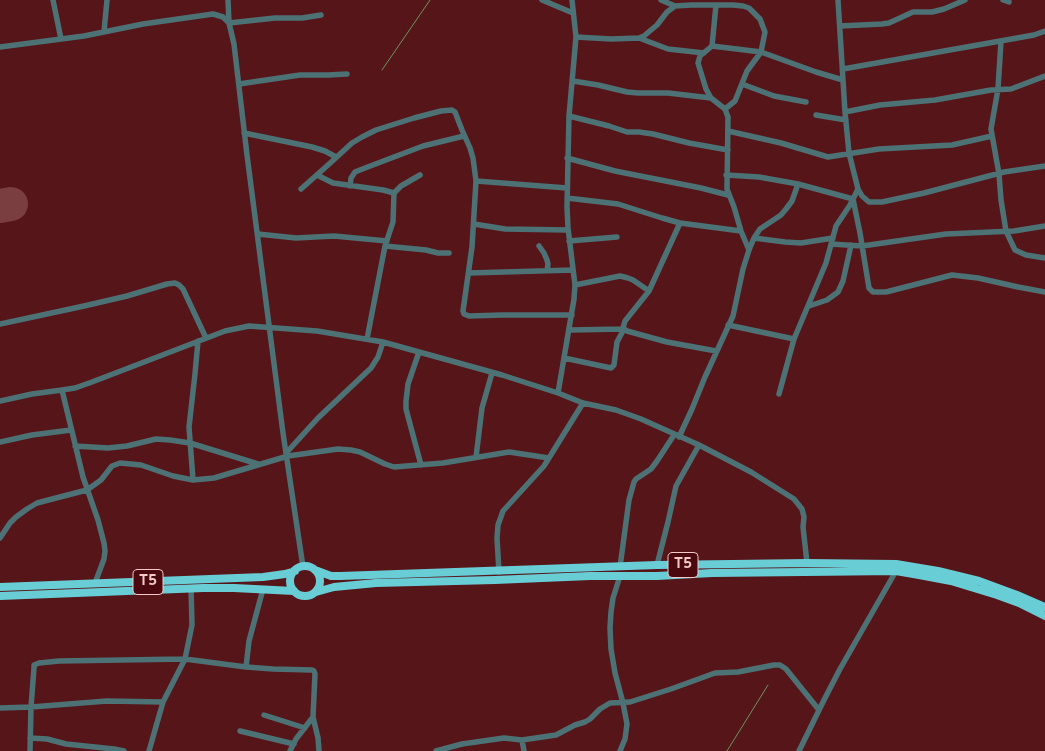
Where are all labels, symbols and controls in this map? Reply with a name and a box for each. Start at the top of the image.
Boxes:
road number: T5 [668,552,698,578]
road number: T5 [133,570,163,594]

